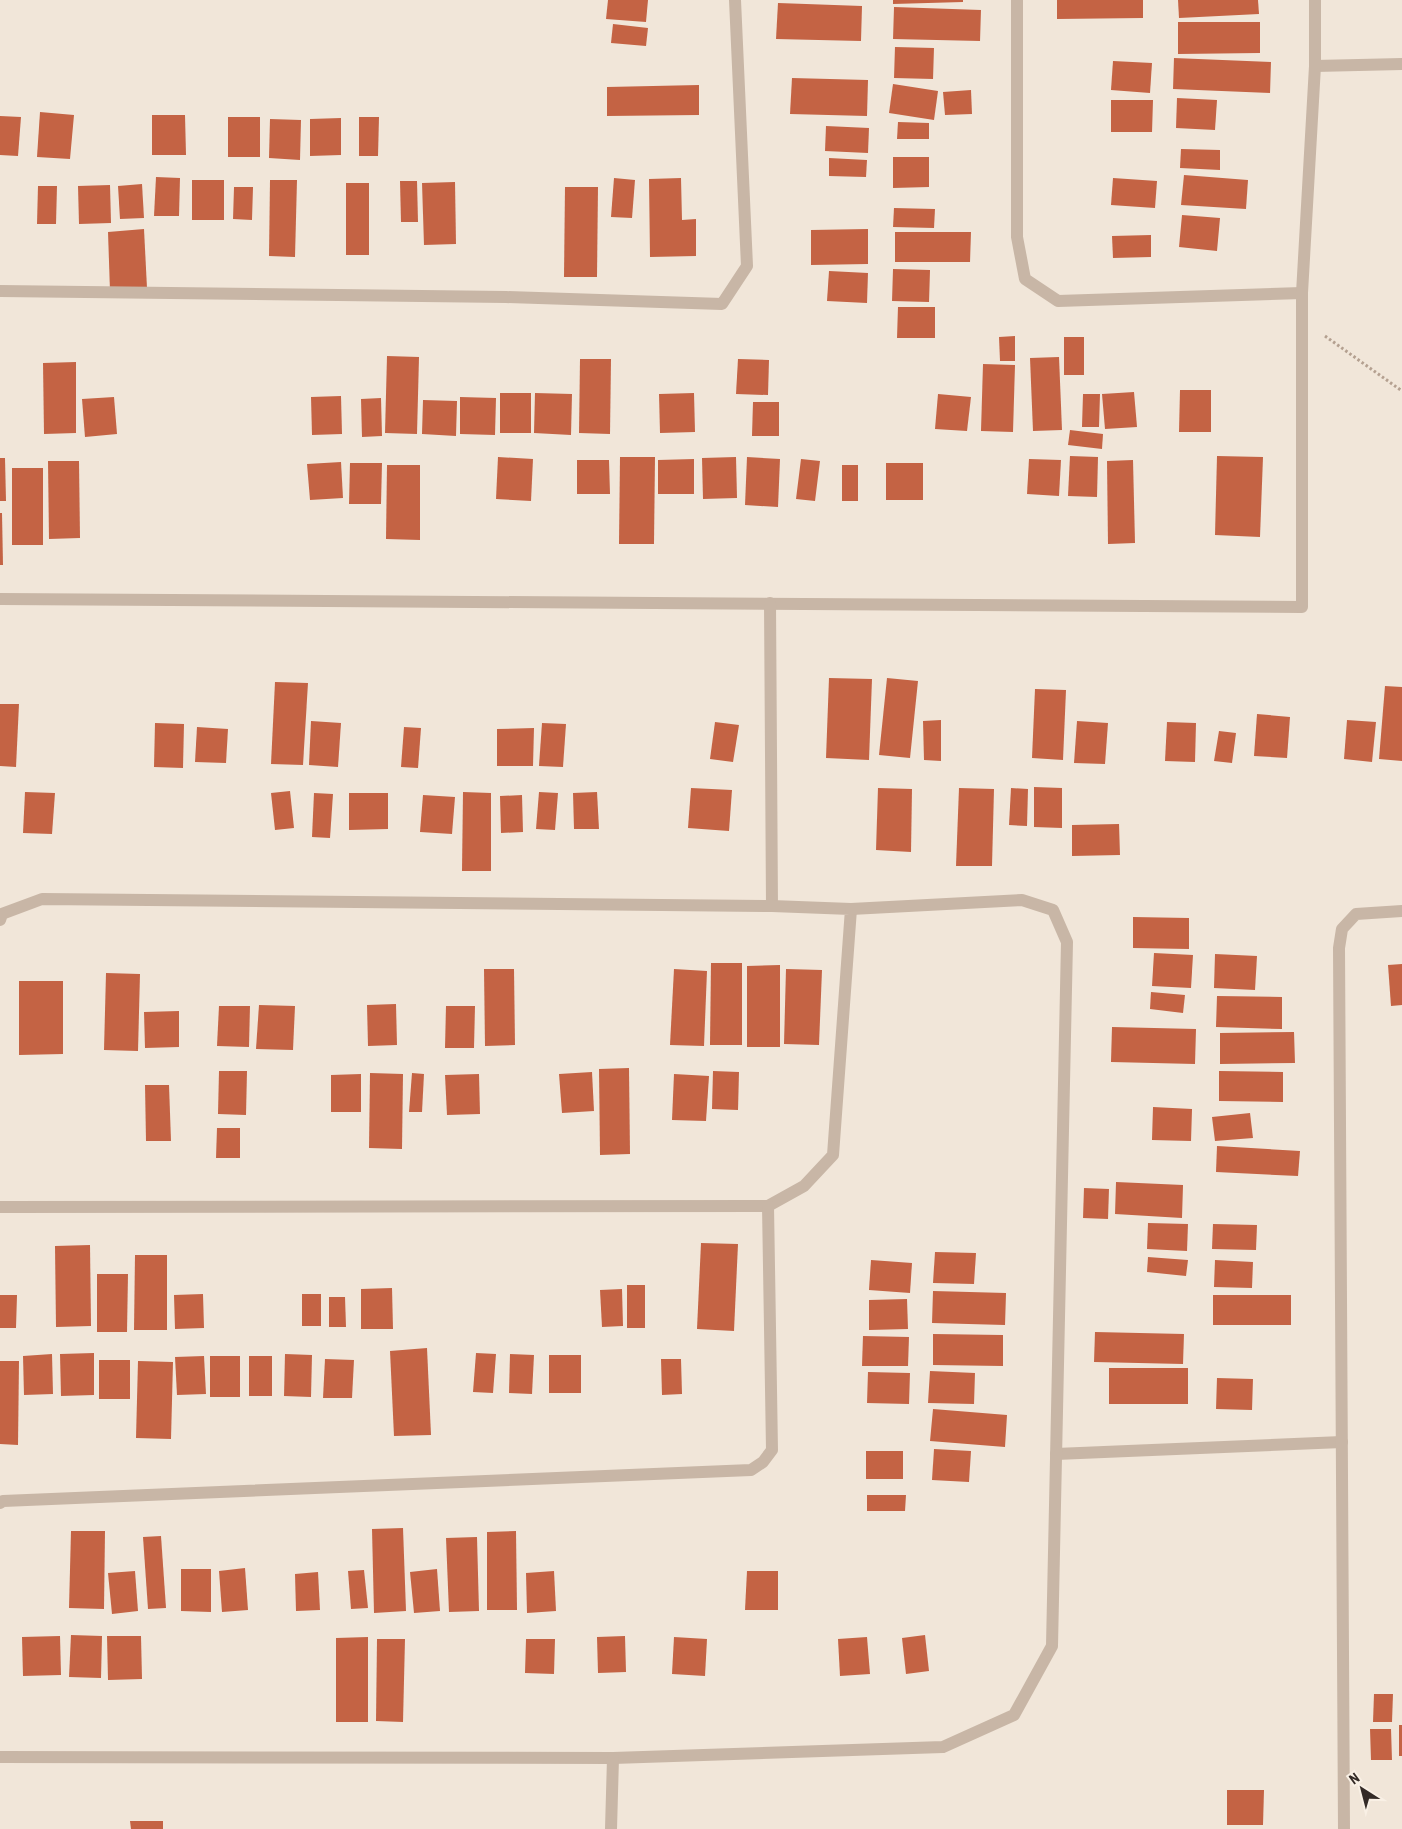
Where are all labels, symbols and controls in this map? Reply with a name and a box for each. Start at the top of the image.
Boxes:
north arrow [1337,1764,1387,1814]
text: N [1346,1769,1363,1787]

